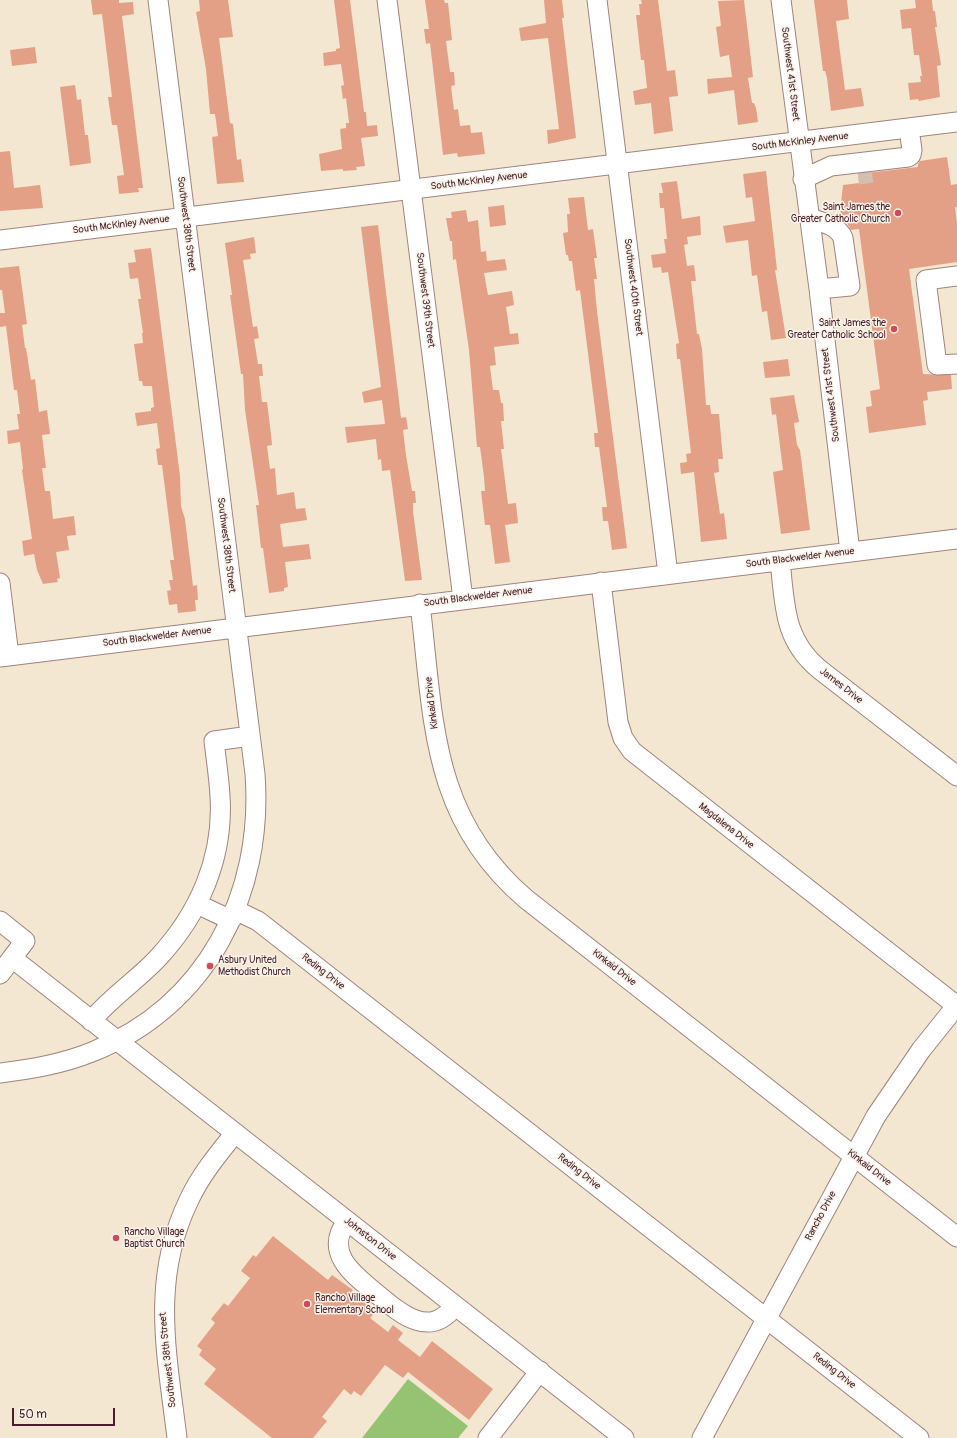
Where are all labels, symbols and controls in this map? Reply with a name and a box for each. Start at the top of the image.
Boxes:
street label: Southwest 41st Street [778,26,802,122]
street label: South McKinley Avenue [751,130,849,154]
street label: South McKinley Avenue [430,169,528,193]
street label: Southwest 38th Street [174,176,198,272]
place label: Saint James the Greater Catholic Church [791,201,890,224]
marker: Saint James the Greater Catholic Church [893,208,903,218]
street label: South McKinley Avenue [72,213,170,237]
street label: Southwest 40th Street [621,238,645,336]
street label: Southwest 39th Street [413,252,437,348]
place label: Saint James the Greater Catholic School [787,317,886,340]
marker: Saint James the Greater Catholic School [889,324,899,334]
street label: Southwest 41st Street [819,347,843,443]
street label: Southwest 38th Street [214,497,238,593]
street label: South Blackwelder Avenue [745,545,855,571]
street label: South Blackwelder Avenue [423,584,533,610]
street label: South Blackwelder Avenue [102,624,212,650]
street label: James Drive [817,665,865,707]
street label: Kinkaid Drive [423,676,441,730]
street label: Magdalena Drive [696,801,756,851]
street label: Kinkaid Drive [590,947,638,989]
street label: Reding Drive [299,951,347,993]
place label: Asbury United Methodist Church [218,954,291,978]
marker: Asbury United Methodist Church [205,961,215,971]
street label: Kinkaid Drive [845,1147,893,1189]
street label: Reding Drive [555,1151,603,1193]
street label: Rancho Drive [803,1189,839,1243]
street label: Johnston Drive [341,1215,399,1263]
place label: Rancho Village Baptist Church [124,1226,185,1250]
marker: Rancho Village Baptist Church [111,1233,121,1243]
place label: Rancho Village Elementary School [315,1292,394,1316]
marker: Rancho Village Elementary School [302,1299,312,1309]
street label: Southwest 38th Street [157,1312,179,1408]
street label: Reding Drive [810,1350,858,1392]
scale bar [14,1400,117,1426]
text: 50 m [19,1407,47,1422]

